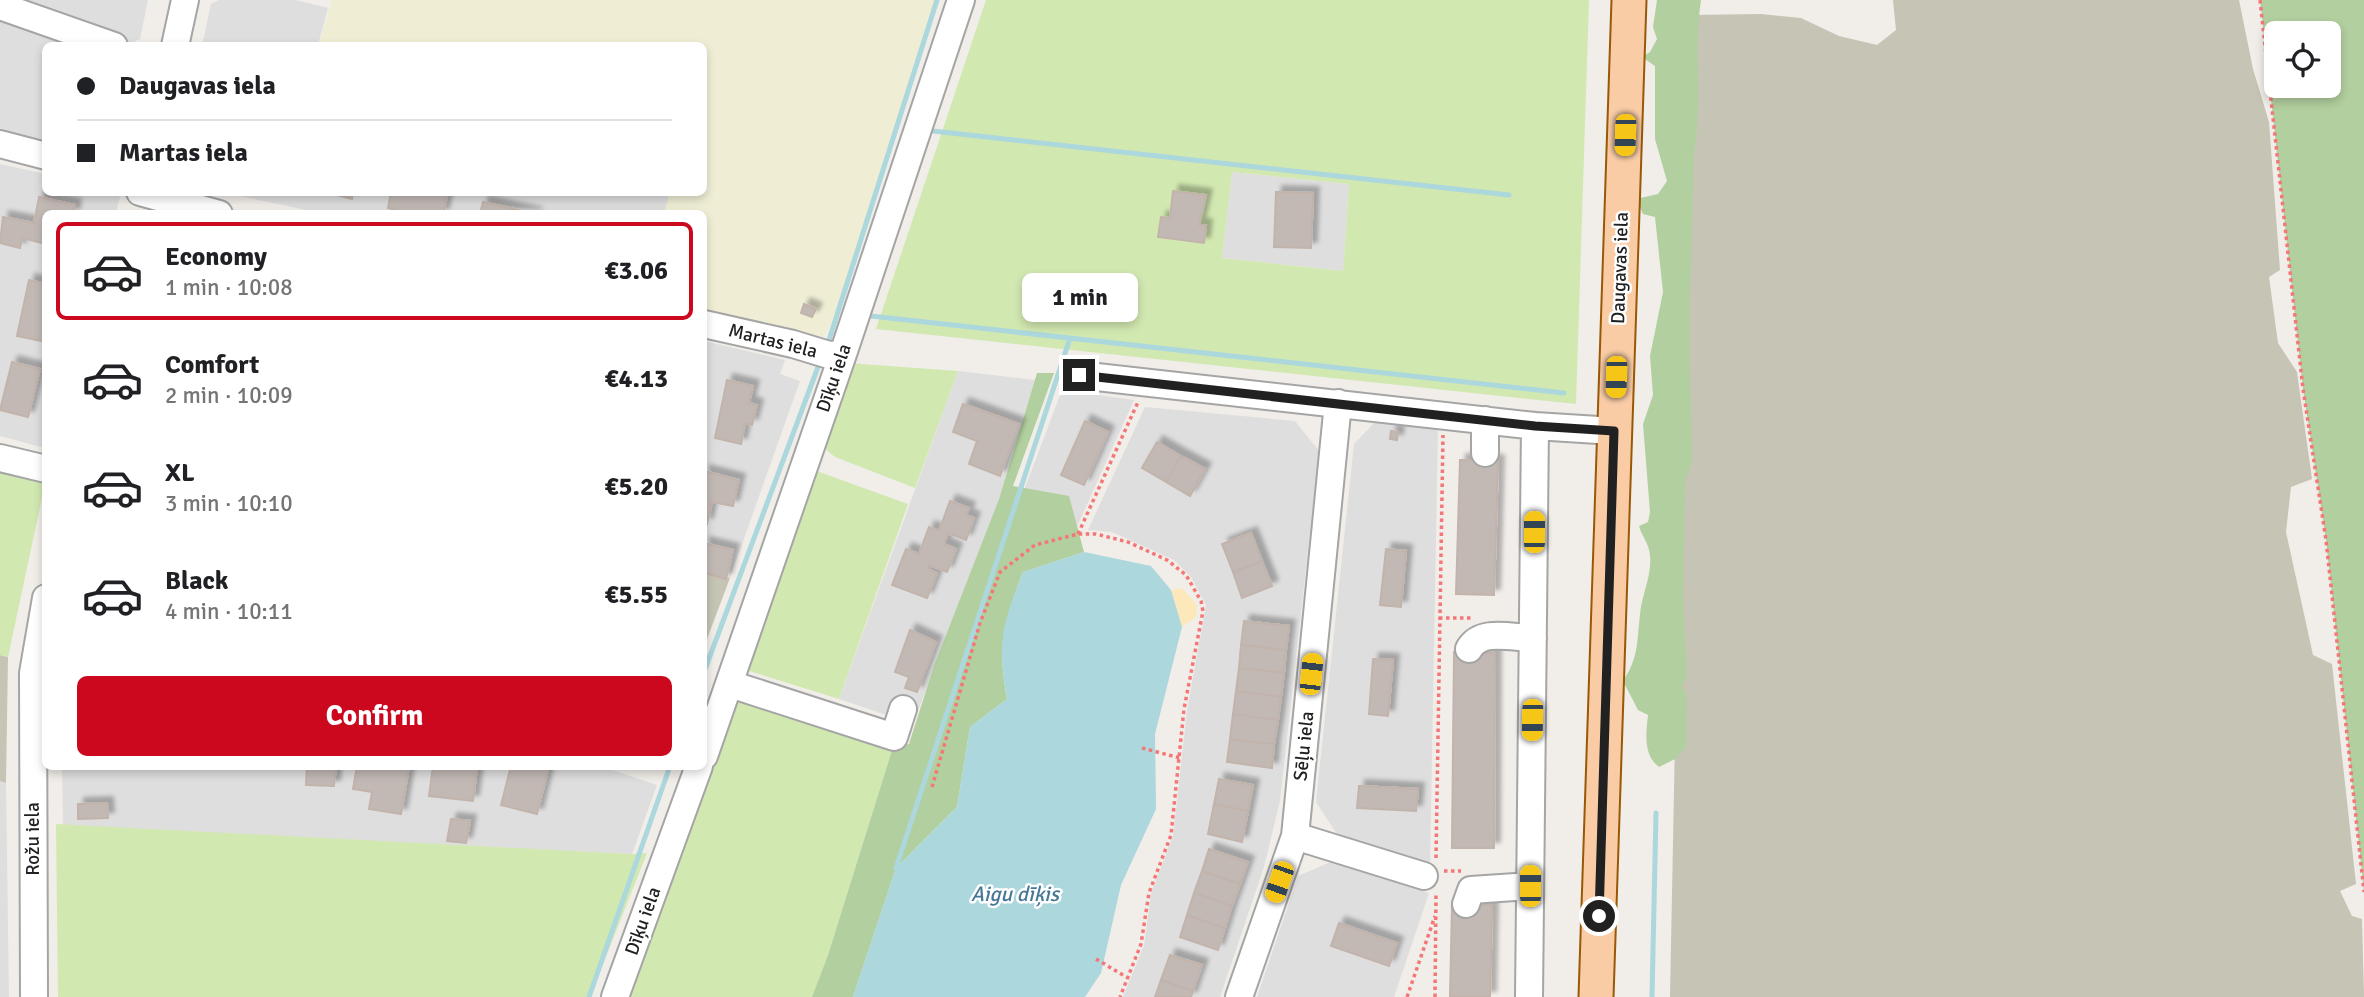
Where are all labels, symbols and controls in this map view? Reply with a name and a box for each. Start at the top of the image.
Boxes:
map controls [2264,21,2341,98]
button: locate [2264,21,2341,98]
text: Daugavas iela [119,70,276,102]
car [1614,114,1637,156]
text: Martas iela [119,137,248,169]
street label: Daugavas iela [1606,212,1634,324]
icon: car [81,240,144,303]
text: Economy [165,241,267,273]
text: €3.06 [604,255,668,287]
text: 1 min · 10:08 [165,273,293,302]
callout: 1 min [1021,274,1137,322]
text: 1 min [1052,283,1108,312]
street label: Martas iela [726,318,820,364]
street label: Dīķu iela [811,340,857,416]
icon: car [81,348,144,411]
text: Comfort [165,349,259,381]
car [1605,356,1628,398]
route end [1063,359,1095,391]
text: €4.13 [604,363,668,395]
text: 2 min · 10:09 [165,381,293,410]
icon: car [81,456,144,519]
text: XL [165,457,195,489]
text: €5.20 [604,471,668,503]
text: 3 min · 10:10 [165,489,293,518]
car [1524,511,1545,553]
icon: car [81,564,144,627]
text: Black [165,565,228,597]
text: €5.55 [604,579,668,611]
text: 4 min · 10:11 [165,597,293,626]
car [1299,652,1324,696]
button: Confirm [77,676,672,756]
car [1522,699,1543,741]
street label: Sēļu iela [1288,710,1320,782]
street label: Rožu iela [21,802,45,876]
car [1263,859,1296,905]
car [1520,865,1541,907]
water label: Aigu dīķis [971,881,1061,907]
street label: Dīķu iela [620,883,666,959]
route start [1583,900,1615,932]

